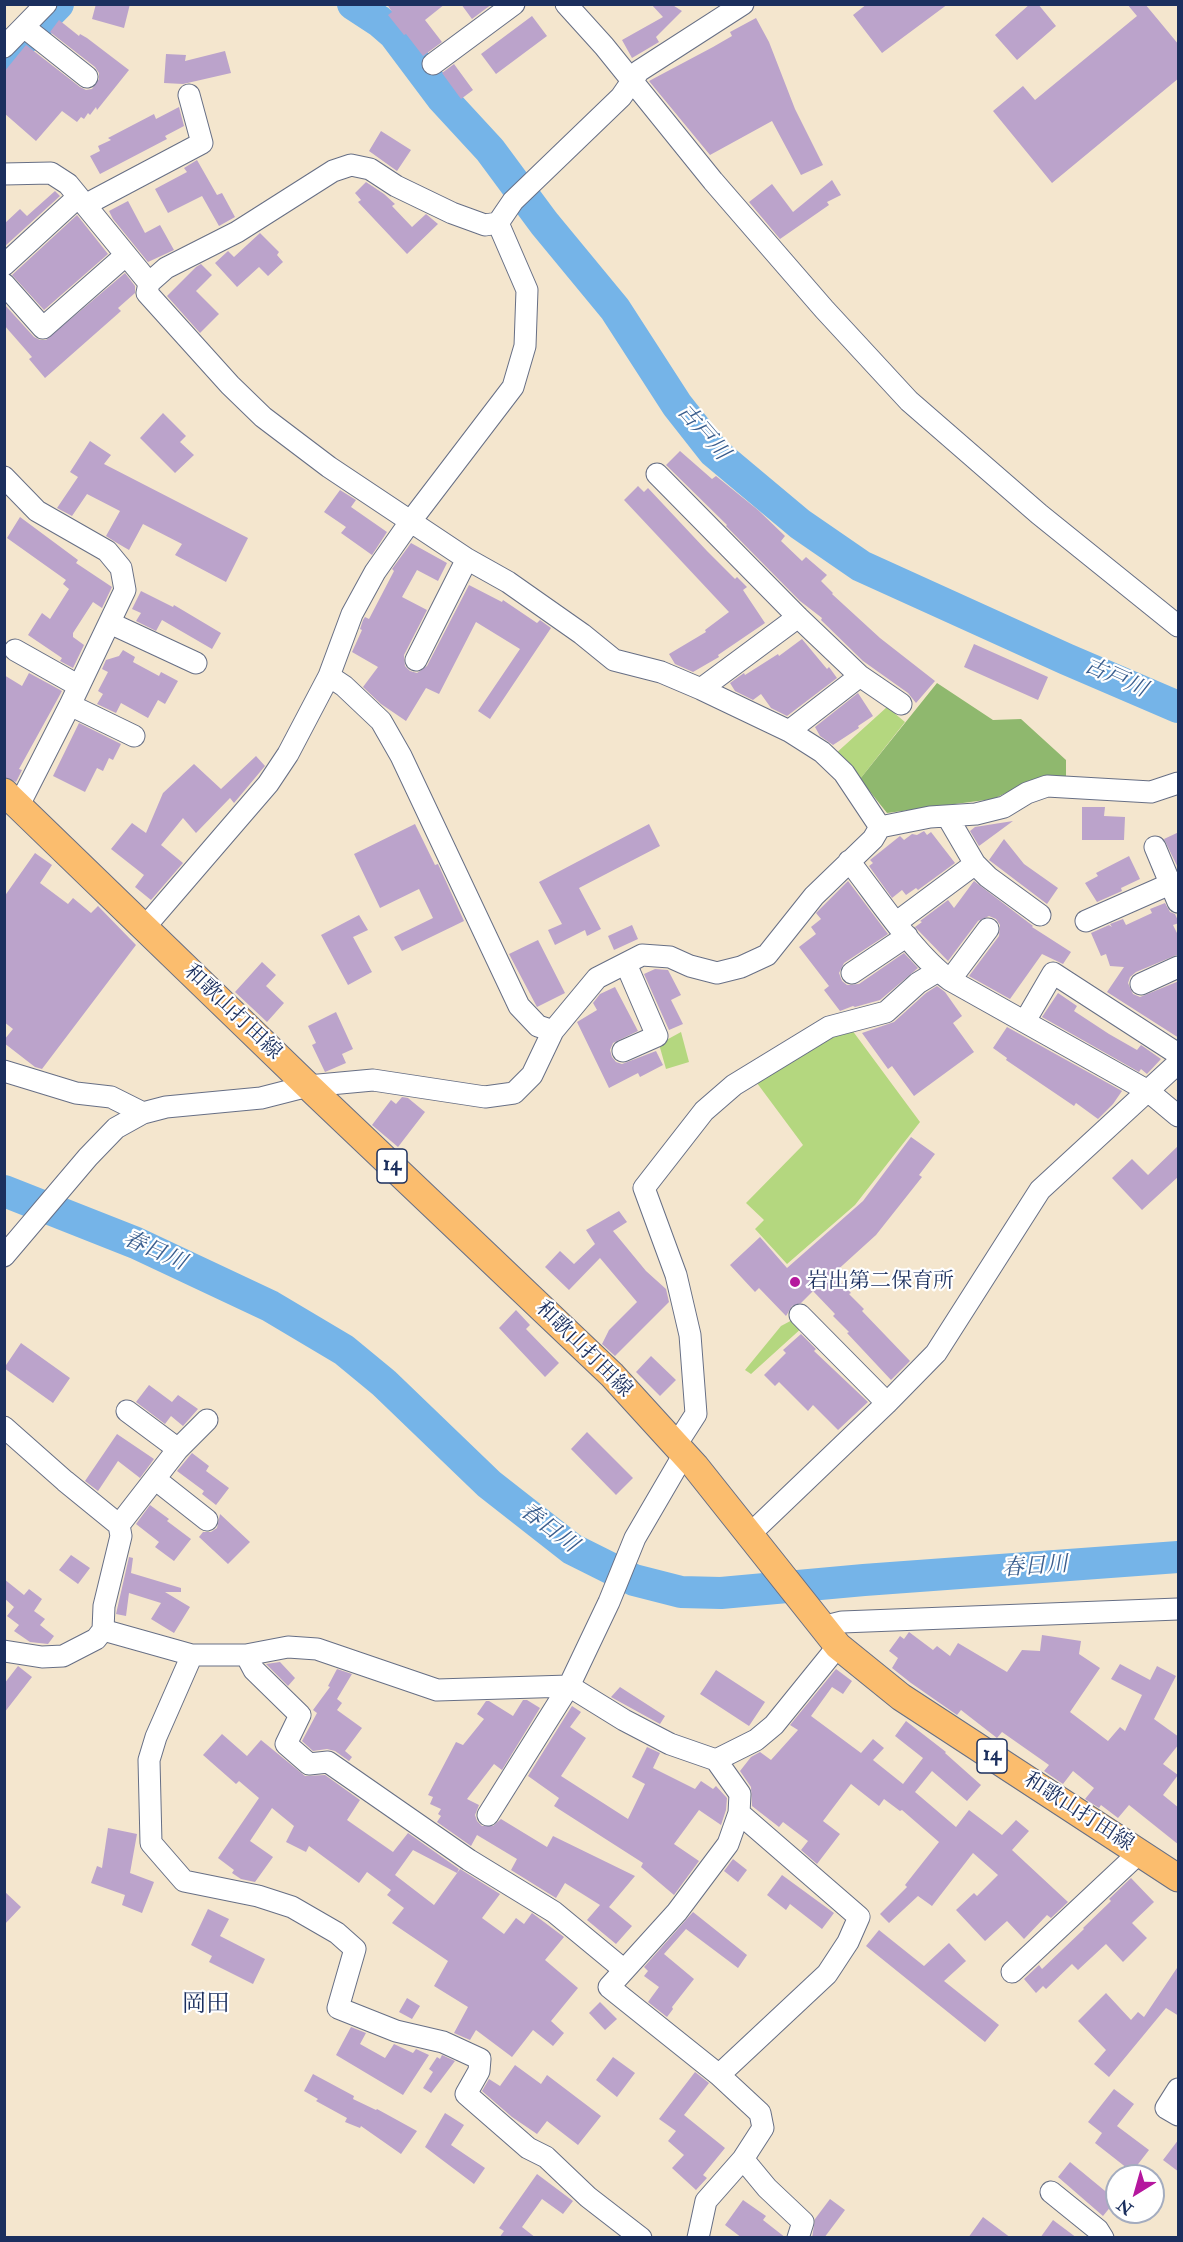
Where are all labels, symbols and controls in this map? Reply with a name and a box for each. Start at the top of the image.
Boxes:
water label: 古戸川 [670,399,734,467]
water label: 古戸川 [1079,654,1151,704]
street label: 和歌山打田線 [178,960,286,1066]
road number: 14 [377,1149,407,1183]
water label: 春日川 [118,1227,190,1277]
place label: 岩出第二保育所 [807,1269,954,1295]
marker: 岩出第二保育所 [788,1275,802,1289]
street label: 和歌山打田線 [530,1297,636,1403]
water label: 春日川 [514,1499,582,1559]
water label: 春日川 [1001,1553,1069,1583]
road number: 14 [977,1739,1007,1773]
street label: 和歌山打田線 [1018,1768,1138,1858]
district label: 岡田 [182,1992,230,2020]
north arrow [1105,2164,1165,2224]
text: N [1114,2194,1137,2219]

